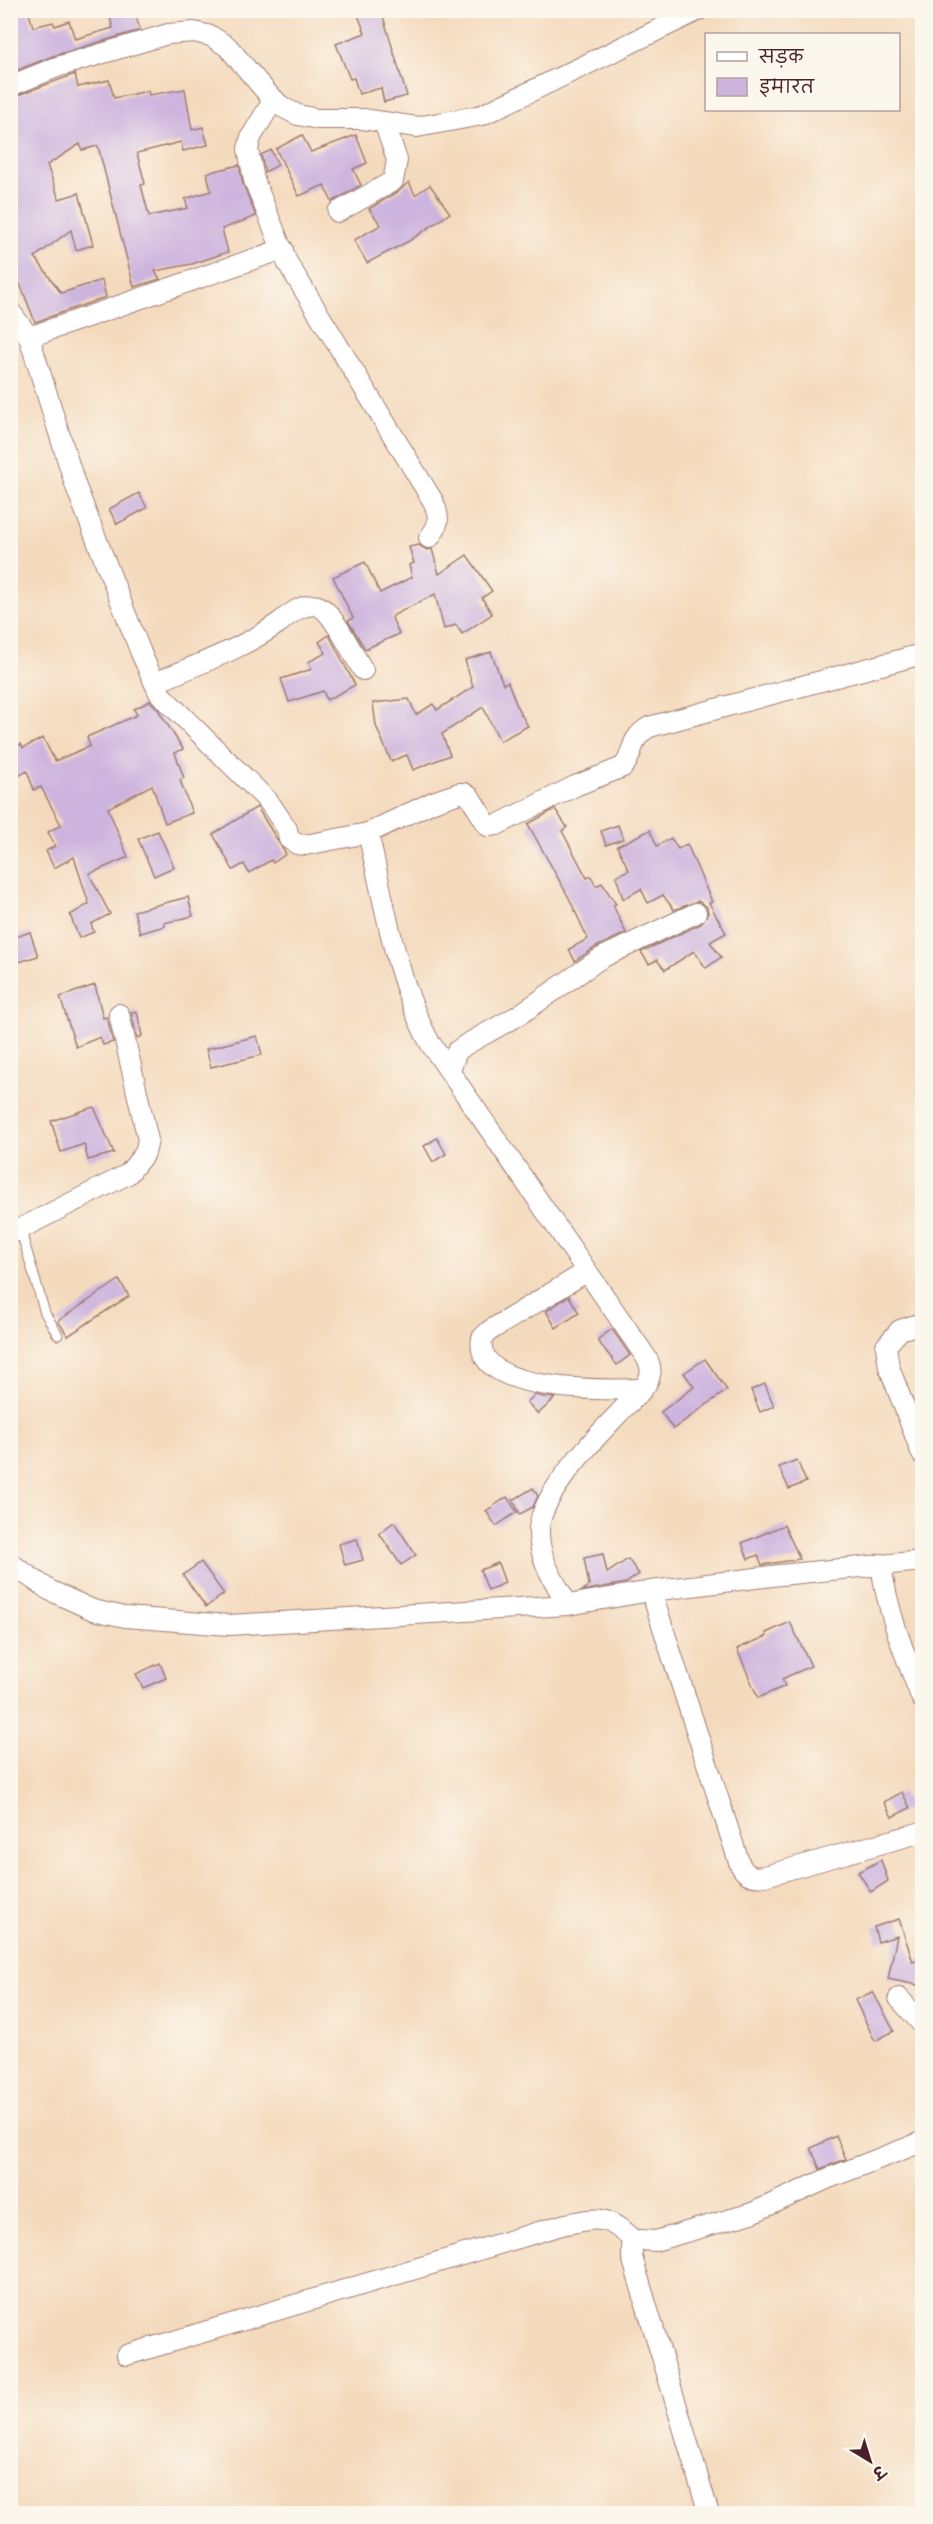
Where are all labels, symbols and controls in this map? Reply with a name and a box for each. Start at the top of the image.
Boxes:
legend [705,33,900,111]
text: सड़क [758,45,804,68]
text: इमारत [759,75,815,98]
north arrow [840,2431,900,2491]
text: उ [868,2460,891,2485]

